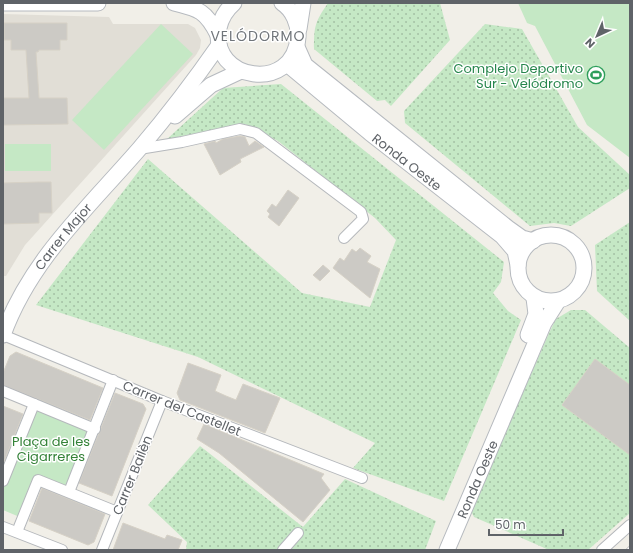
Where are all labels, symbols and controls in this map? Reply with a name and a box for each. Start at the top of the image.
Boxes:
north arrow [577,16,617,56]
district label: VELÓDORMO [210,26,306,46]
text: N [582,35,599,52]
place label: Complejo Deportivo Sur - Velódromo [453,59,583,93]
sports icon: Complejo Deportivo Sur - Velódromo [586,65,606,85]
street label: Ronda Oeste [368,129,446,196]
street label: Carrer Major [30,199,96,274]
street label: Carrer del Castellet [120,376,244,441]
park label: Plaça de les Cigarreres [12,432,90,466]
street label: Carrer Bailèn [108,432,157,518]
street label: Ronda Oeste [453,437,503,522]
scale bar [489,511,563,537]
text: 50 m [495,516,526,533]

